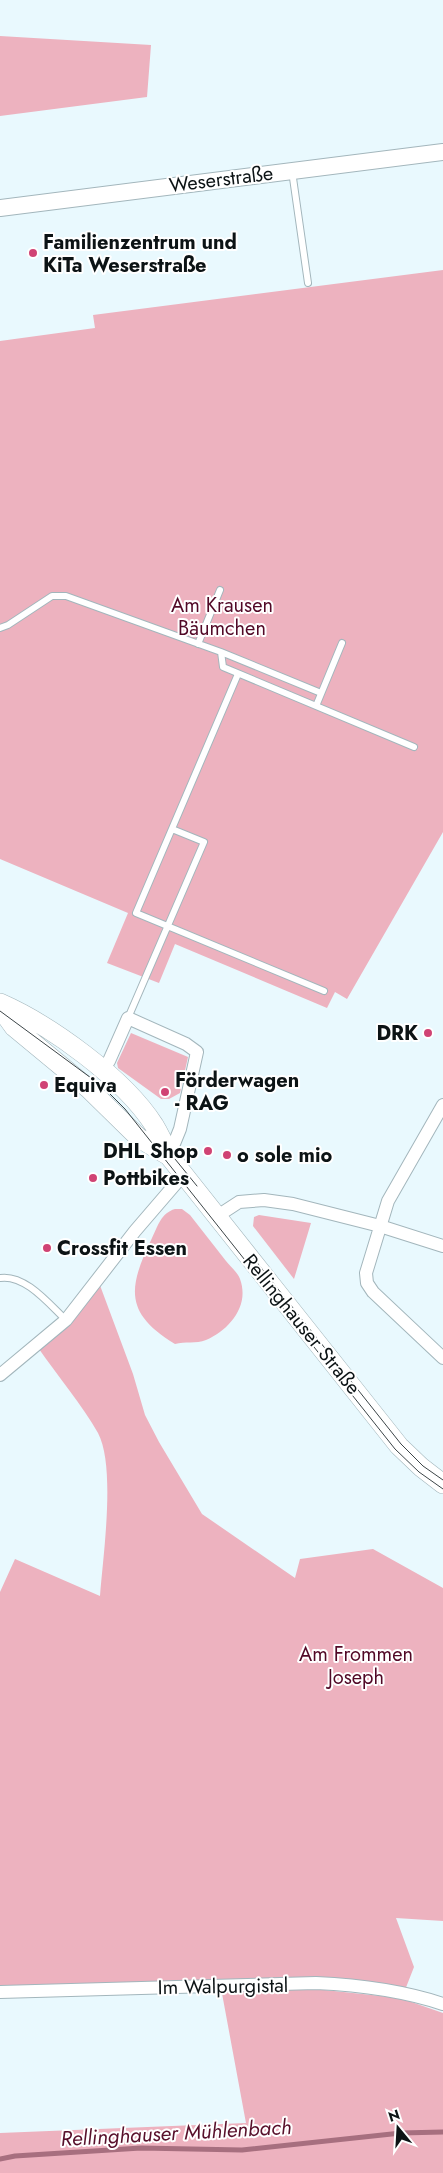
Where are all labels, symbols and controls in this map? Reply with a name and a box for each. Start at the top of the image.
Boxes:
street label: Weserstraße [167,159,275,200]
place label: Familienzentrum und KiTa Weserstraße [43,228,237,280]
marker: Familienzentrum und KiTa Weserstraße [27,247,39,259]
park label: Am Krausen Bäumchen [171,591,273,643]
place label: DRK [376,1019,418,1048]
marker: DRK [422,1027,434,1039]
place label: Förderwagen - RAG [175,1066,299,1118]
place label: Equiva [54,1071,117,1100]
marker: Equiva [38,1079,50,1091]
marker: Förderwagen - RAG [159,1086,171,1098]
place label: DHL Shop [103,1137,198,1166]
place label: o sole mio [237,1141,332,1170]
marker: DHL Shop [202,1145,214,1157]
marker: o sole mio [221,1149,233,1161]
place label: Pottbikes [103,1164,189,1193]
marker: Pottbikes [87,1172,99,1184]
place label: Crossfit Essen [57,1234,187,1263]
marker: Crossfit Essen [41,1242,53,1254]
street label: Rellinghauser Straße [236,1248,367,1401]
park label: Am Frommen Joseph [299,1640,413,1692]
street label: Im Walpurgistal [157,1971,289,2002]
north arrow [373,2103,423,2153]
text: N [386,2104,402,2127]
water label: Rellinghauser Mühlenbach [60,2112,292,2154]

